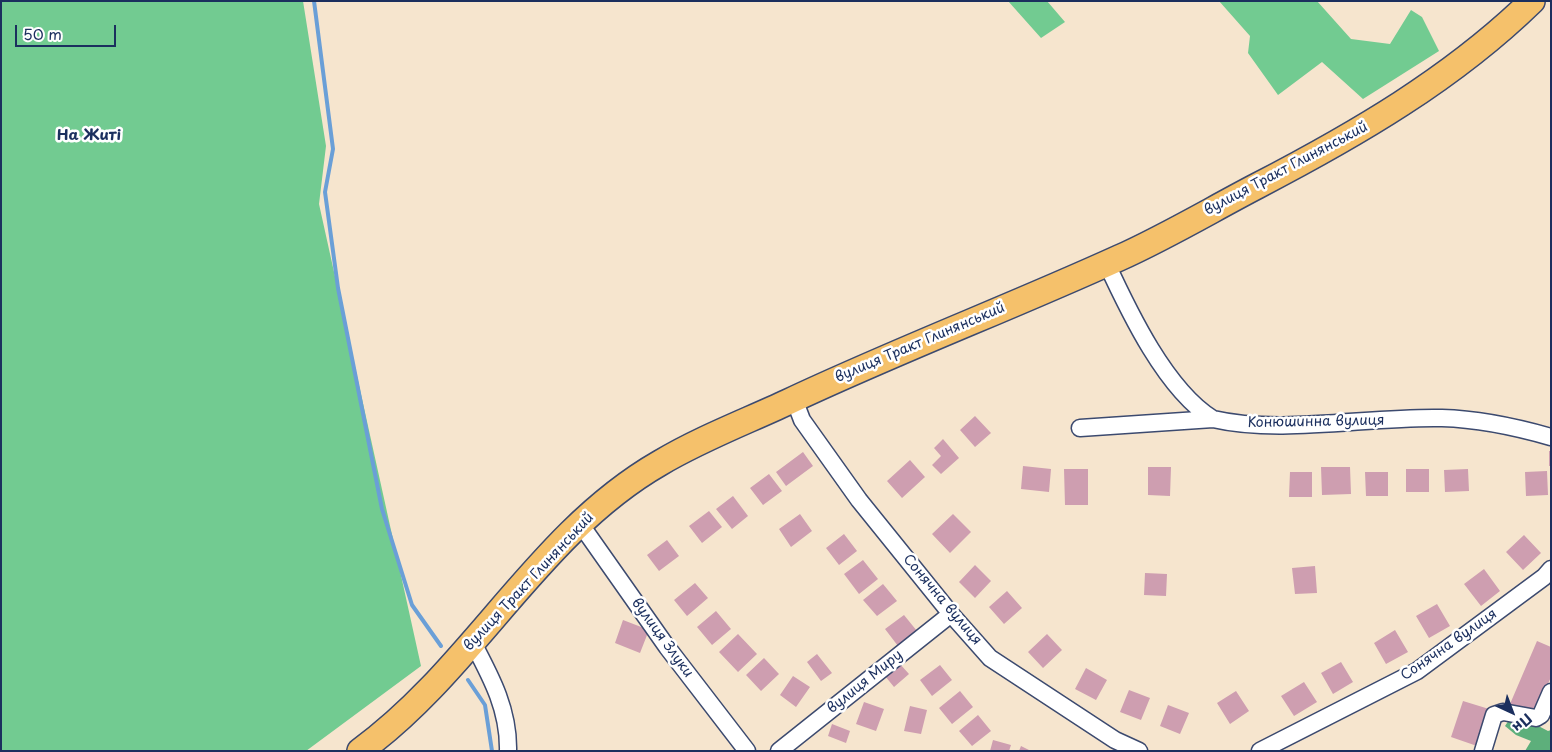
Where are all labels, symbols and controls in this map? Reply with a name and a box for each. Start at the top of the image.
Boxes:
scale bar [18,15,119,47]
text: 50 m [23,22,62,45]
street label: вулиця Тракт Глинянський [1201,119,1371,219]
district label: На Житі [57,127,121,145]
street label: вулиця Тракт Глинянський [833,300,1007,386]
street label: Конюшинна вулиця [1247,412,1385,432]
street label: вулиця Тракт Глинянський [461,509,597,655]
street label: Сонячна вулиця [899,551,985,649]
street label: вулиця Злуки [628,595,696,681]
street label: Сонячна вулиця [1398,606,1500,684]
street label: вулиця Миру [824,647,906,717]
north arrow [1487,687,1537,737]
text: Пн [1508,709,1537,738]

